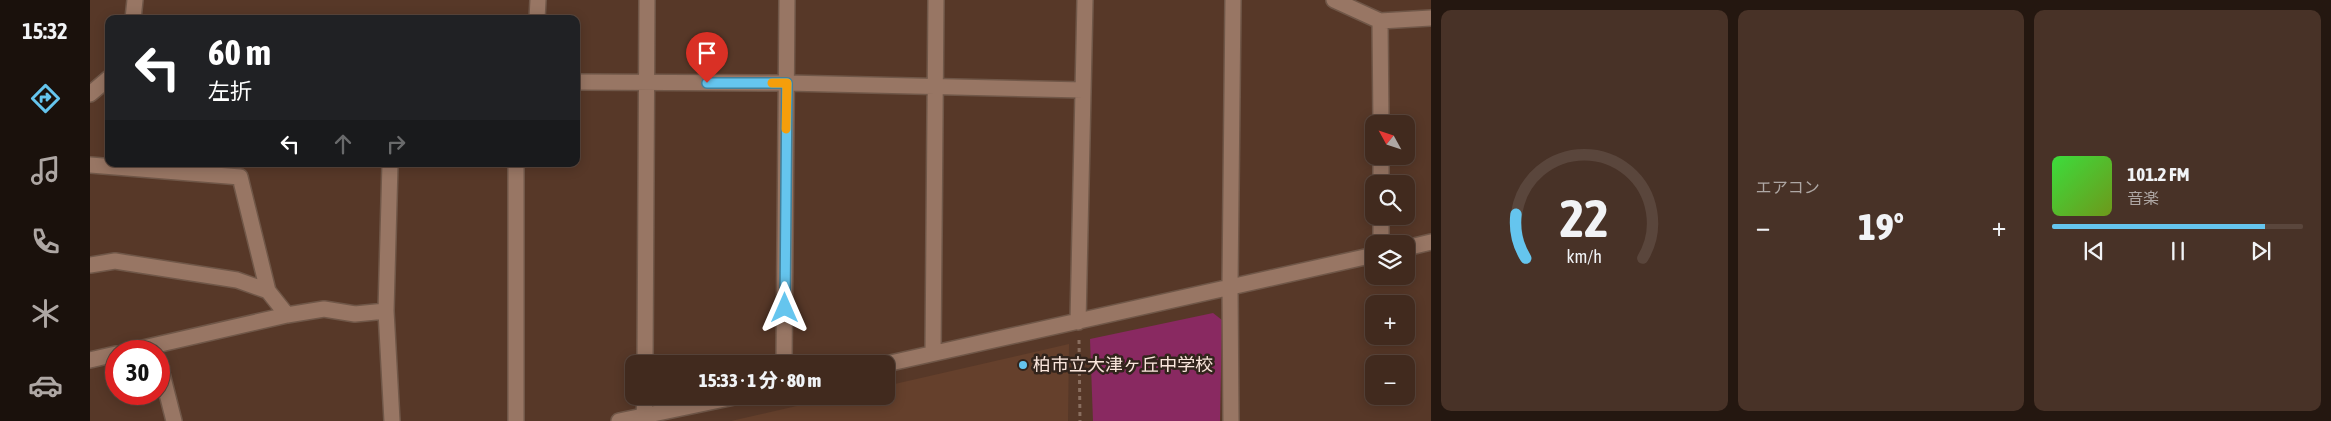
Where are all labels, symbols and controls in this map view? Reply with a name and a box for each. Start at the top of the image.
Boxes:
text: 15:32 [22,18,68,44]
text: 60 m [208,32,271,72]
pin [686,32,728,83]
icon: left [125,35,190,100]
icon: arrive [693,39,721,67]
text: 左折 [208,78,252,104]
icon: directions [28,81,63,116]
north arrow [1365,115,1415,165]
map controls [1365,115,1415,405]
icon: left [276,130,304,158]
icon: ahead [329,130,357,158]
icon: right [382,130,410,158]
icon: music [28,153,63,188]
text: 101.2 FM [2127,163,2189,185]
button: search [1365,175,1415,225]
text: エアコン [1756,178,1820,196]
text: 22 [1560,188,1609,248]
text: 音楽 [2127,189,2159,207]
text: 19° [1858,205,1904,248]
text: − [1756,210,1770,242]
text: + [1992,210,2006,242]
icon: phone [28,224,63,259]
button: layers [1365,235,1415,285]
icon: previous [2080,237,2108,265]
icon: pause [2164,237,2192,265]
icon: next [2247,237,2275,265]
text: km/h [1567,246,1602,267]
position arrow [758,281,810,333]
button: + [1365,295,1415,345]
icon: climate [28,296,63,331]
speed limit sign: 30 [105,340,170,405]
place label: 柏市立大津ヶ丘中学校 [1033,354,1213,375]
button: − [1365,355,1415,405]
marker: 柏市立大津ヶ丘中学校 [1017,359,1029,371]
icon: car [28,368,63,403]
text: 15:33 · 1 分 · 80 m [699,369,821,391]

